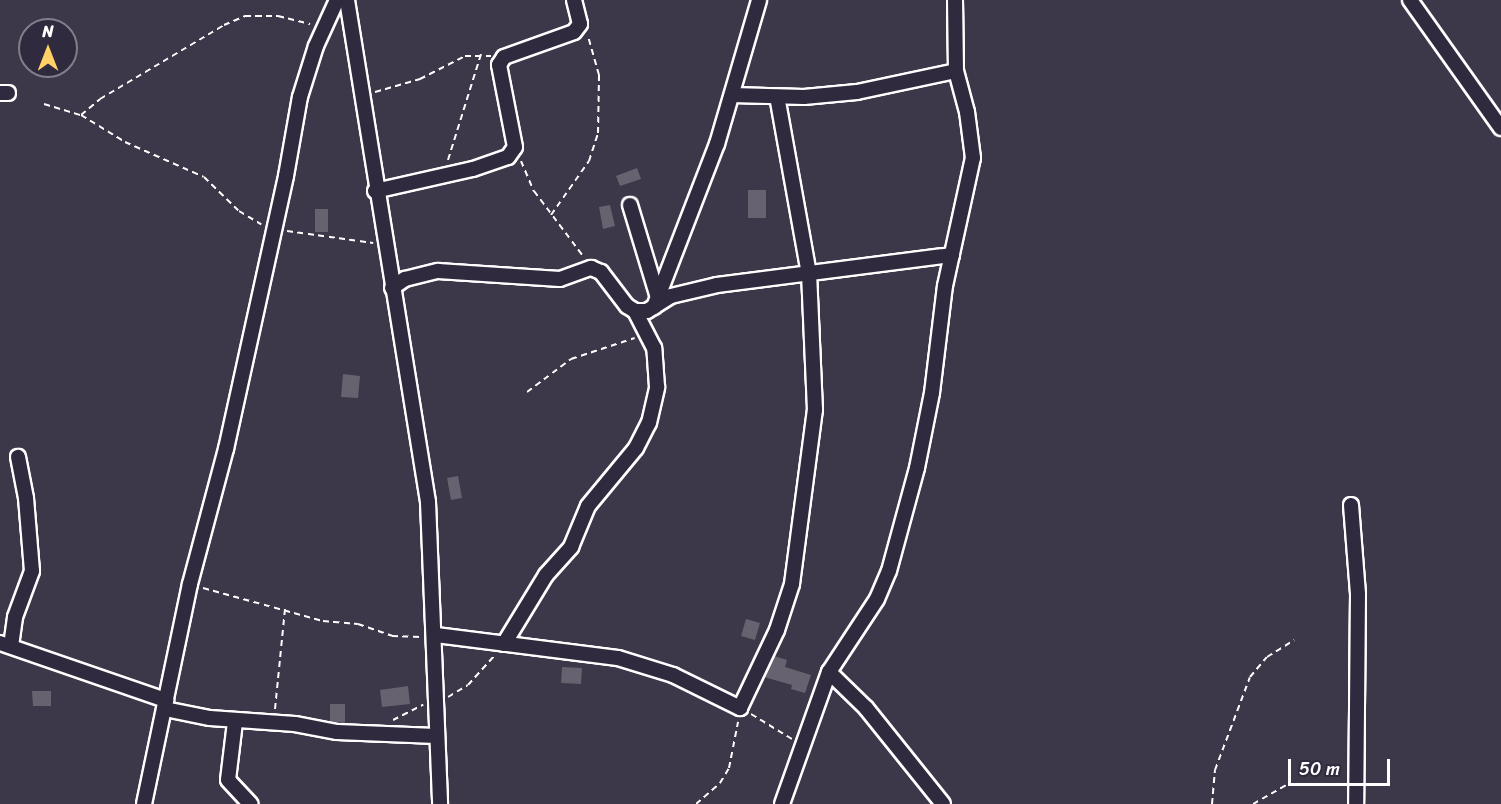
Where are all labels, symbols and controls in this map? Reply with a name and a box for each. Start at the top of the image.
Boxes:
text: N [42,17,54,46]
north arrow [18,18,78,78]
scale bar [1291,747,1393,785]
text: 50 m [1299,753,1340,785]

